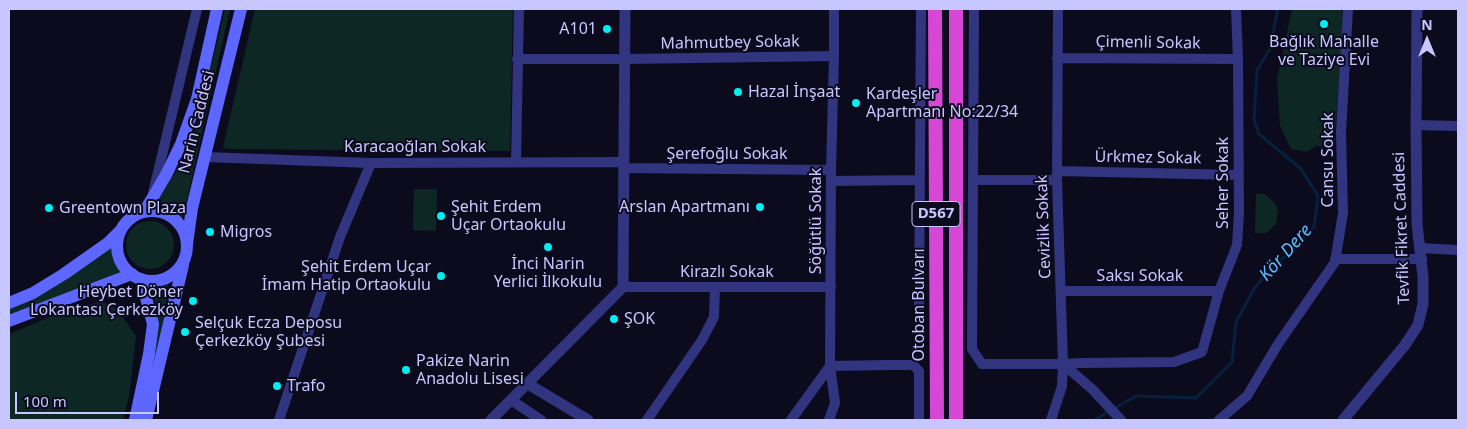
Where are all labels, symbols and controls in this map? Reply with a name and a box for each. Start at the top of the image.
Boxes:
north arrow [1402,15,1452,65]
text: N [1421,15,1433,34]
marker: Bağlık Mahalle ve Taziye Evi [1318,18,1330,30]
place label: A101 [559,19,597,39]
marker: A101 [601,23,613,35]
street label: Mahmutbey Sokak [660,32,800,54]
street label: Çimenli Sokak [1095,32,1201,54]
place label: Bağlık Mahalle ve Taziye Evi [1269,32,1379,70]
street label: Narin Caddesi [175,68,219,176]
place label: Hazal İnşaat [748,82,840,102]
place label: Kardeşler Apartmanı No:22/34 [866,84,1018,122]
marker: Hazal İnşaat [732,86,744,98]
marker: Kardeşler Apartmanı No:22/34 [850,97,862,109]
street label: Cansu Sokak [1318,112,1338,208]
street label: Karacaoğlan Sokak [344,137,486,157]
street label: Seher Sokak [1213,137,1233,229]
street label: Şerefoğlu Sokak [667,144,787,164]
street label: Ürkmez Sokak [1094,147,1202,169]
street label: Tevfik Fikret Caddesi [1390,151,1414,305]
street label: Söğütlü Sokak [806,168,826,274]
street label: Cevizlik Sokak [1033,175,1055,279]
place label: Şehit Erdem Uçar Ortaokulu [451,197,566,235]
place label: Arslan Apartmanı [619,197,750,217]
place label: Greentown Plaza [59,198,186,218]
marker: Arslan Apartmanı [754,201,766,213]
marker: Greentown Plaza [43,202,55,214]
road number: D567 [912,202,960,226]
marker: Şehit Erdem Uçar Ortaokulu [435,210,447,222]
water label: Kör Dere [1255,220,1317,286]
place label: Migros [220,222,272,242]
marker: Migros [204,226,216,238]
marker: İnci Narin Yerlici İlkokulu [542,241,554,253]
street label: Otoban Bulvarı [909,248,929,362]
place label: İnci Narin Yerlici İlkokulu [494,254,602,292]
place label: Şehit Erdem Uçar İmam Hatip Ortaokulu [262,257,431,295]
street label: Kirazlı Sokak [680,262,774,282]
street label: Saksı Sokak [1097,266,1183,286]
marker: Şehit Erdem Uçar İmam Hatip Ortaokulu [435,270,447,282]
place label: Heybet Döner Lokantası Çerkezköy [30,282,183,320]
marker: Heybet Döner Lokantası Çerkezköy [187,295,199,307]
place label: ŞOK [624,309,655,329]
place label: Selçuk Ecza Deposu Çerkezköy Şubesi [195,313,342,351]
marker: ŞOK [608,313,620,325]
marker: Selçuk Ecza Deposu Çerkezköy Şubesi [179,326,191,338]
place label: Pakize Narin Anadolu Lisesi [416,351,524,389]
marker: Pakize Narin Anadolu Lisesi [400,364,412,376]
place label: Trafo [287,376,326,396]
marker: Trafo [271,380,283,392]
scale bar [18,382,161,414]
text: 100 m [23,391,67,411]

